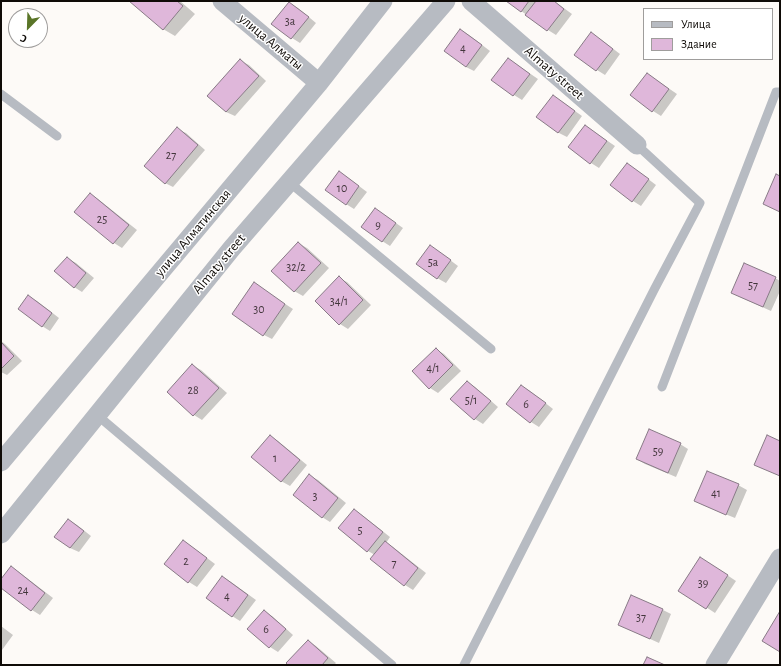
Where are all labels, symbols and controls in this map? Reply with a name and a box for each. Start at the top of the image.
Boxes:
north arrow [8,8,48,48]
legend [643,8,773,60]
street label: улица Алматы [235,10,307,74]
house number: 3а [285,14,295,28]
text: Улица [681,18,711,30]
text: С [19,32,28,45]
text: Здание [681,38,717,50]
house number: 4 [460,41,466,55]
street label: Almaty street [521,43,587,103]
house number: 27 [166,148,176,162]
house number: 10 [337,181,347,195]
street label: улица Алматинская [151,186,235,280]
house number: 25 [97,212,107,226]
house number: 9 [375,218,381,232]
street label: Almaty street [189,230,249,298]
house number: 5а [428,255,438,269]
house number: 32/2 [286,260,306,274]
house number: 57 [748,278,758,292]
house number: 34/1 [330,294,348,308]
house number: 30 [253,302,265,316]
house number: 4/1 [426,361,440,375]
house number: 28 [187,383,199,397]
house number: 5/1 [465,393,477,407]
house number: 6 [523,397,529,411]
house number: 59 [653,444,663,458]
house number: 1 [273,451,277,465]
house number: 41 [711,486,721,500]
house number: 3 [313,489,317,503]
house number: 5 [357,523,363,537]
house number: 2 [183,554,189,568]
house number: 7 [391,556,397,570]
house number: 39 [698,576,708,590]
house number: 24 [17,583,29,597]
house number: 4 [224,589,230,603]
house number: 37 [636,610,646,624]
house number: 6 [263,622,269,636]

